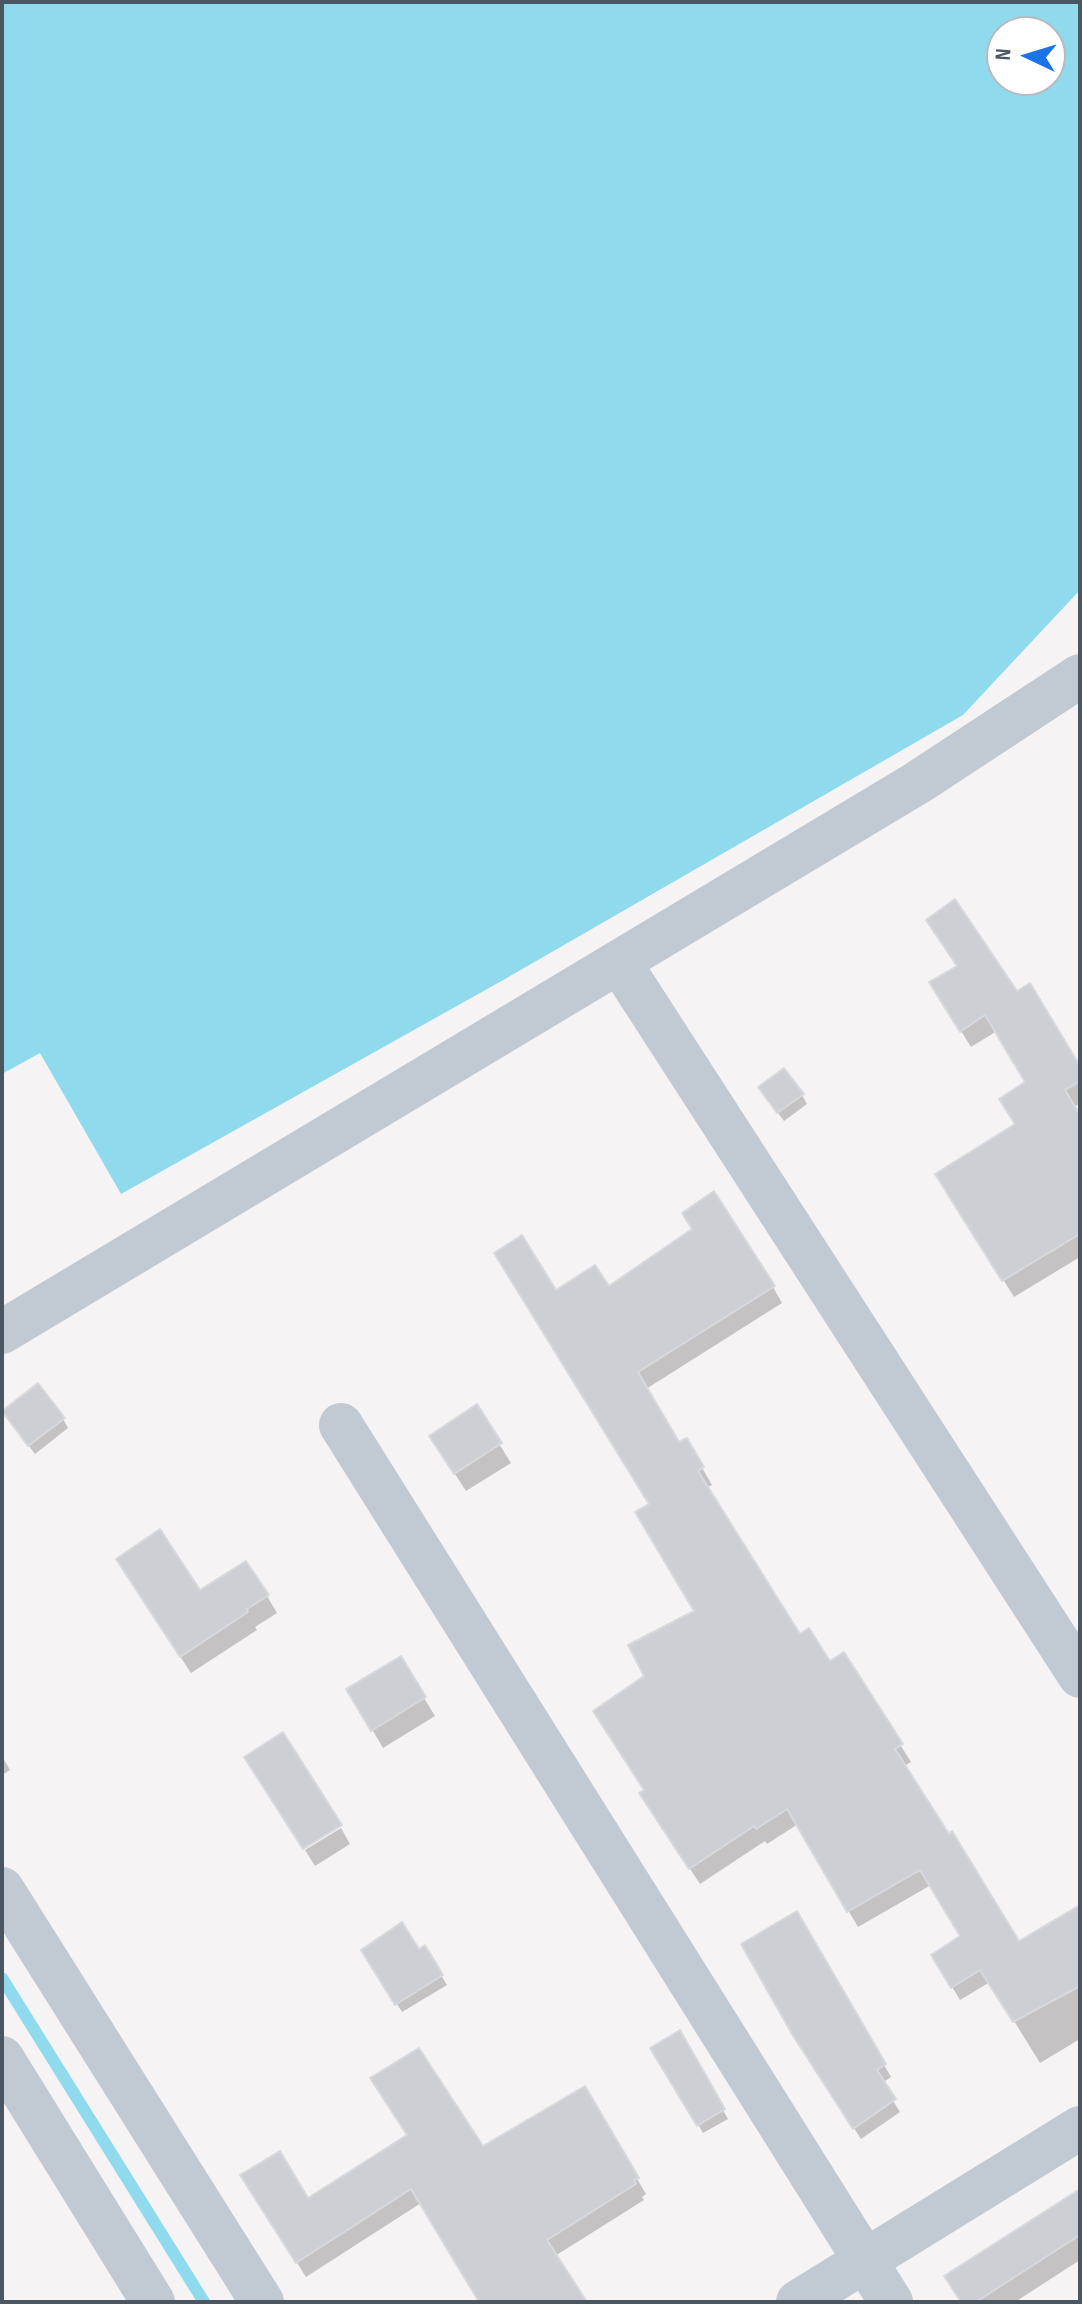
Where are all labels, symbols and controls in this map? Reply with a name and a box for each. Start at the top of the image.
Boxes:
north arrow [986,16,1066,96]
text: N [990,48,1017,61]

